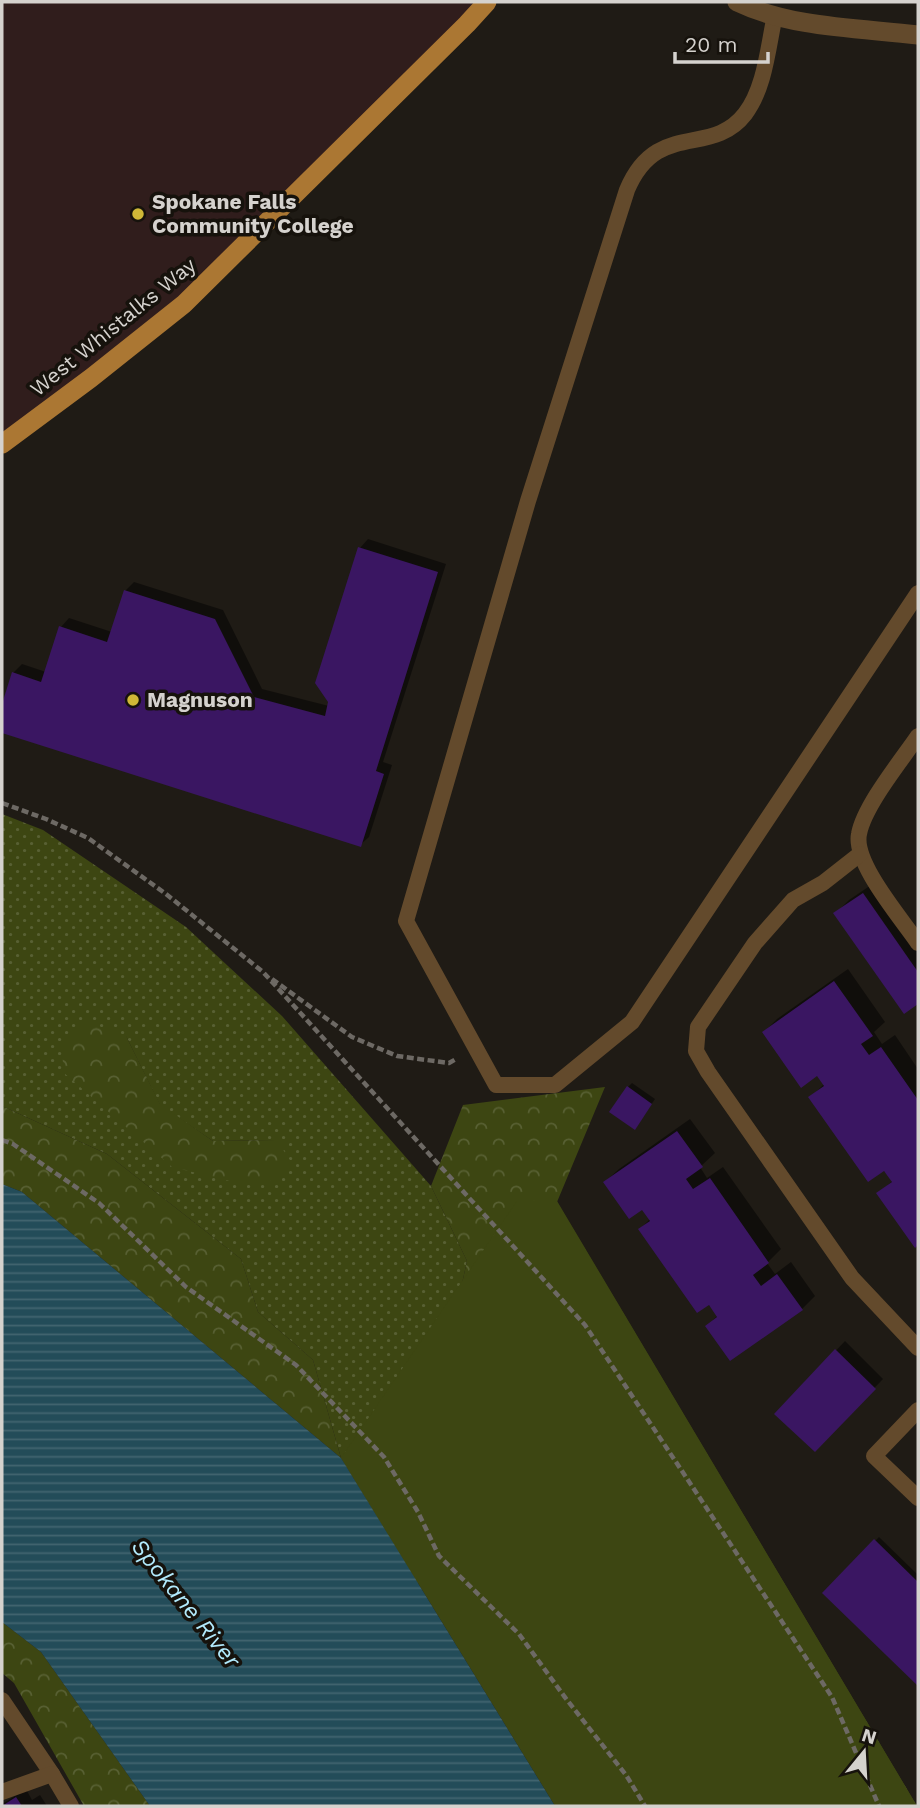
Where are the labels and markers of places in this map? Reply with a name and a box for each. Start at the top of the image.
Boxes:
place label: Spokane Falls Community College [152,189,354,238]
marker: Spokane Falls Community College [130,206,146,222]
place label: Magnuson [147,687,253,712]
marker: Magnuson [125,692,141,708]

